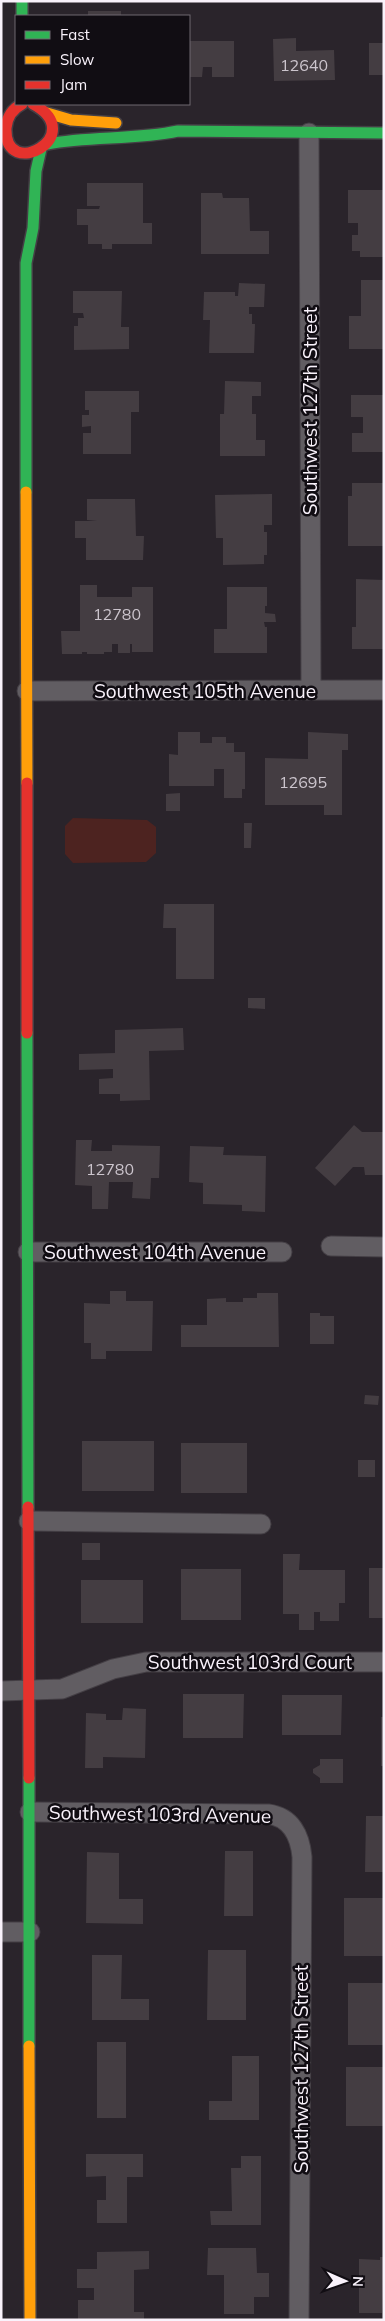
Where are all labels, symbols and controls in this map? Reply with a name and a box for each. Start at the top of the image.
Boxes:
legend [15,15,190,105]
text: Fast [60,25,90,44]
text: Slow [60,50,94,69]
house number: 12640 [280,55,328,75]
text: Jam [60,75,87,94]
street label: Southwest 127th Street [298,306,322,515]
house number: 12780 [93,604,141,624]
street label: Southwest 105th Avenue [94,679,316,703]
house number: 12695 [279,772,327,792]
house number: 12780 [86,1159,134,1179]
street label: Southwest 104th Avenue [44,1240,266,1264]
street label: Southwest 103rd Court [148,1650,353,1674]
street label: Southwest 103rd Avenue [49,1800,271,1828]
street label: Southwest 127th Street [289,1964,313,2173]
north arrow [320,2256,370,2306]
text: N [349,2276,367,2287]

